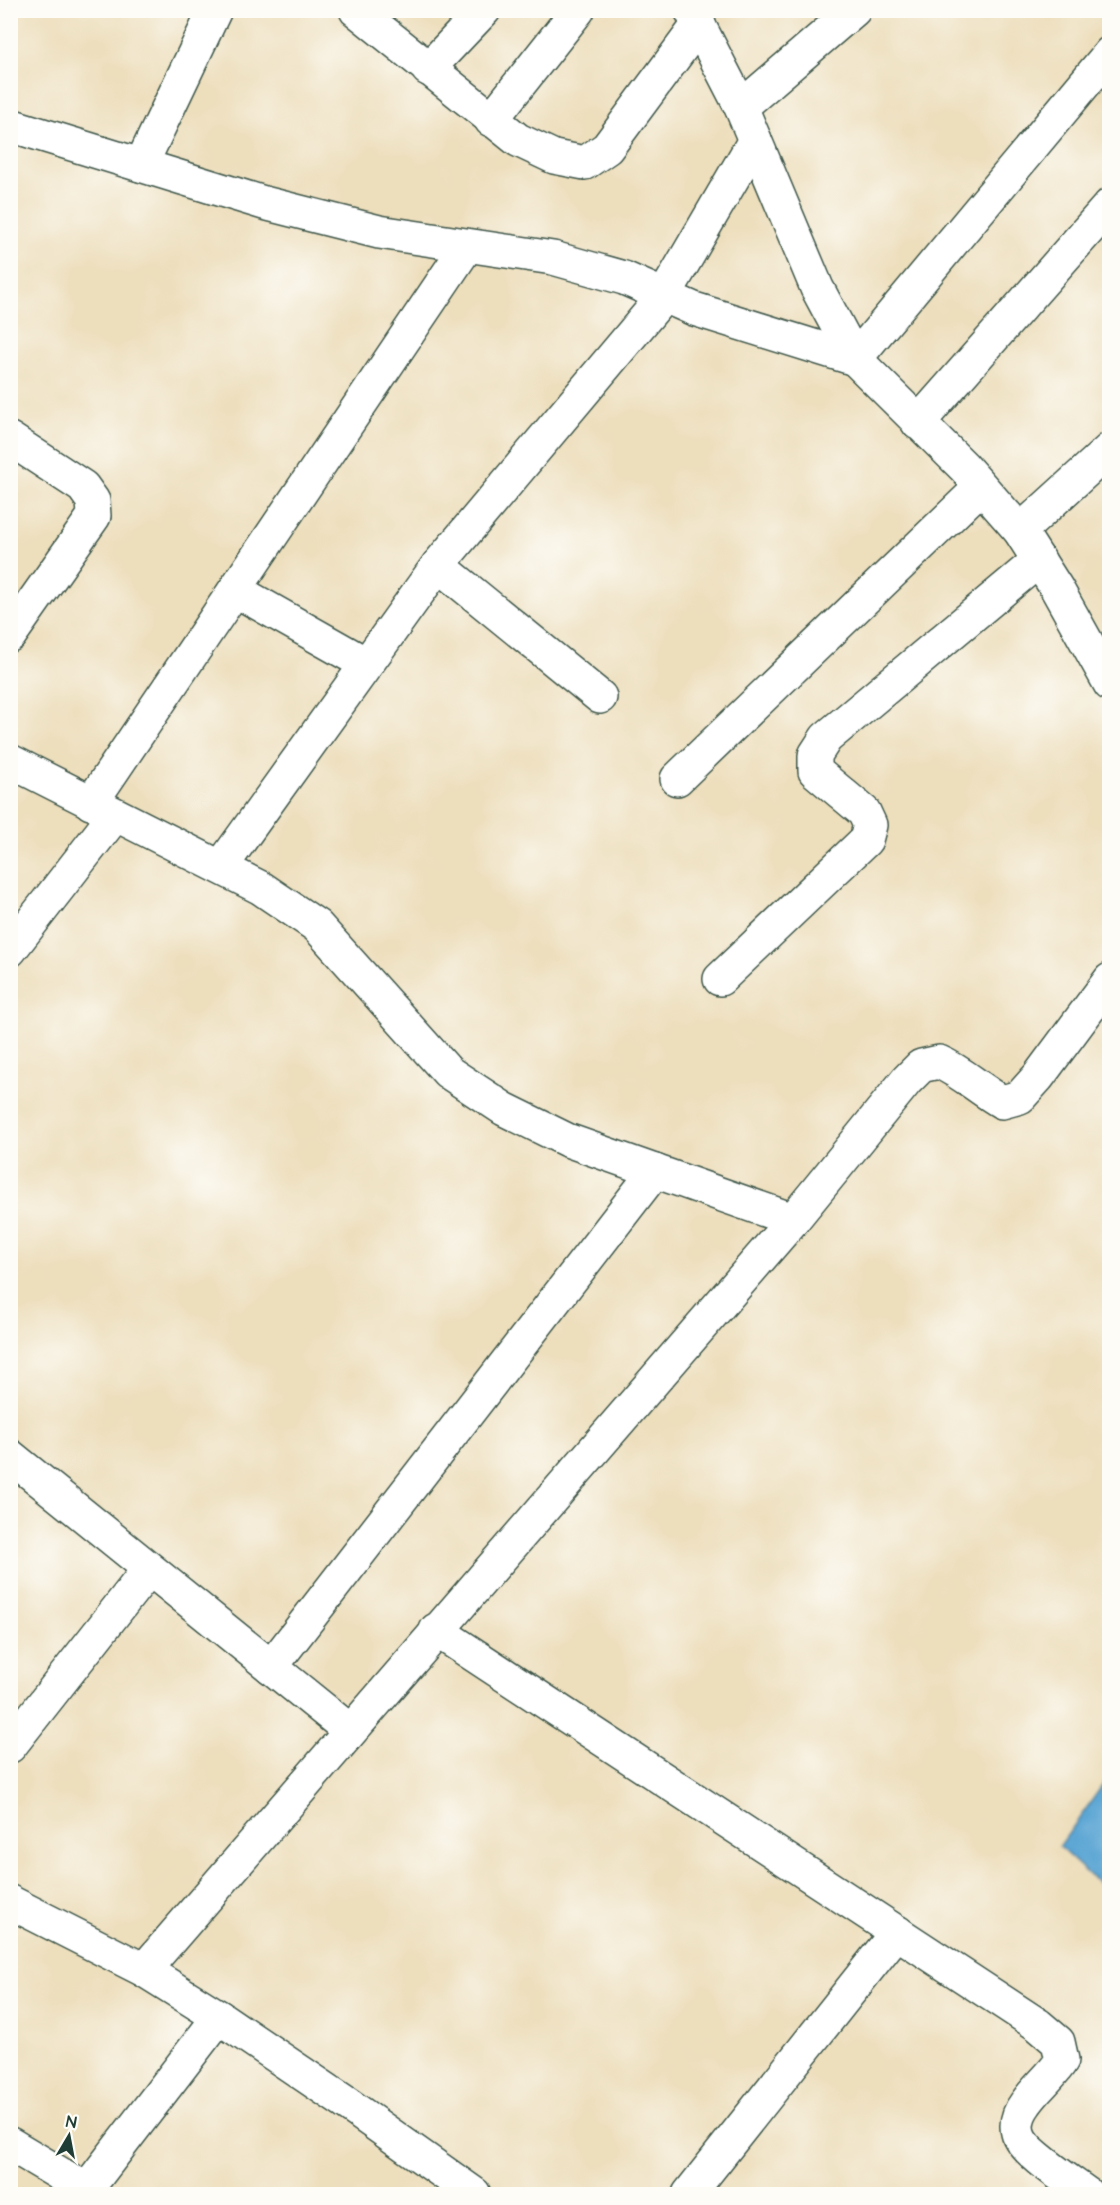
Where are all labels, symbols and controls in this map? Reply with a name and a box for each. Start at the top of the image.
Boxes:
north arrow [39,2106,99,2166]
text: N [65,2111,78,2134]

